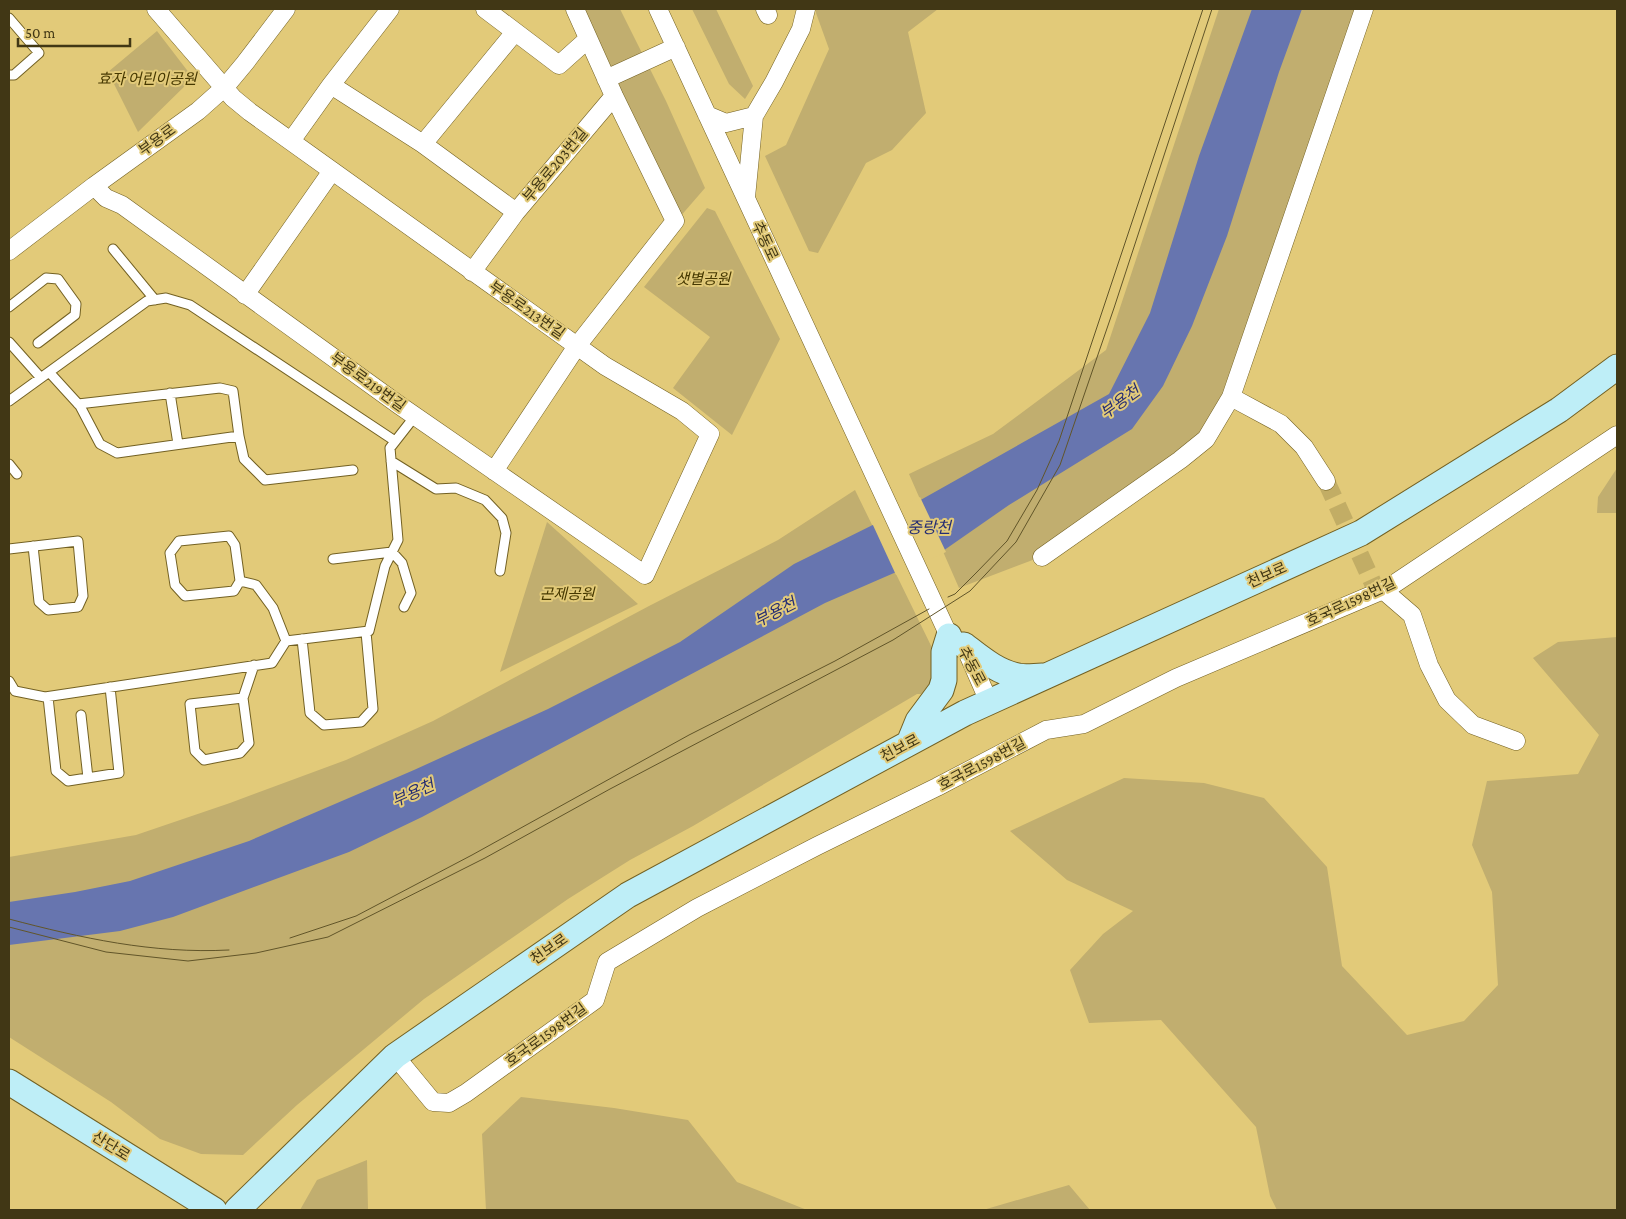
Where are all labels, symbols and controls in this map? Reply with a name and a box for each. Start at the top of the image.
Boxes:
scale bar [18,15,130,47]
text: 50 m [25,25,55,41]
park label: 효자 어린이공원 [97,71,198,87]
street label: 부용로 [136,121,178,159]
street label: 부용로203번길 [519,125,591,205]
street label: 추동로 [749,219,781,263]
park label: 샛별공원 [675,271,732,287]
street label: 부용로213번길 [486,278,568,342]
street label: 부용로219번길 [327,349,409,415]
water label: 부용천 [1097,381,1145,422]
water label: 중랑천 [907,519,953,536]
street label: 천보로 [1244,558,1289,591]
street label: 호국로1598번길 [1304,574,1398,630]
park label: 곤제공원 [539,586,596,602]
water label: 부용천 [751,593,801,630]
street label: 추동로 [955,644,989,688]
street label: 천보로 [877,730,922,765]
street label: 호국로1598번길 [936,734,1028,794]
water label: 부용천 [389,775,439,810]
street label: 천보로 [527,930,571,967]
street label: 호국로1598번길 [502,1000,590,1070]
street label: 산단로 [89,1128,133,1164]

